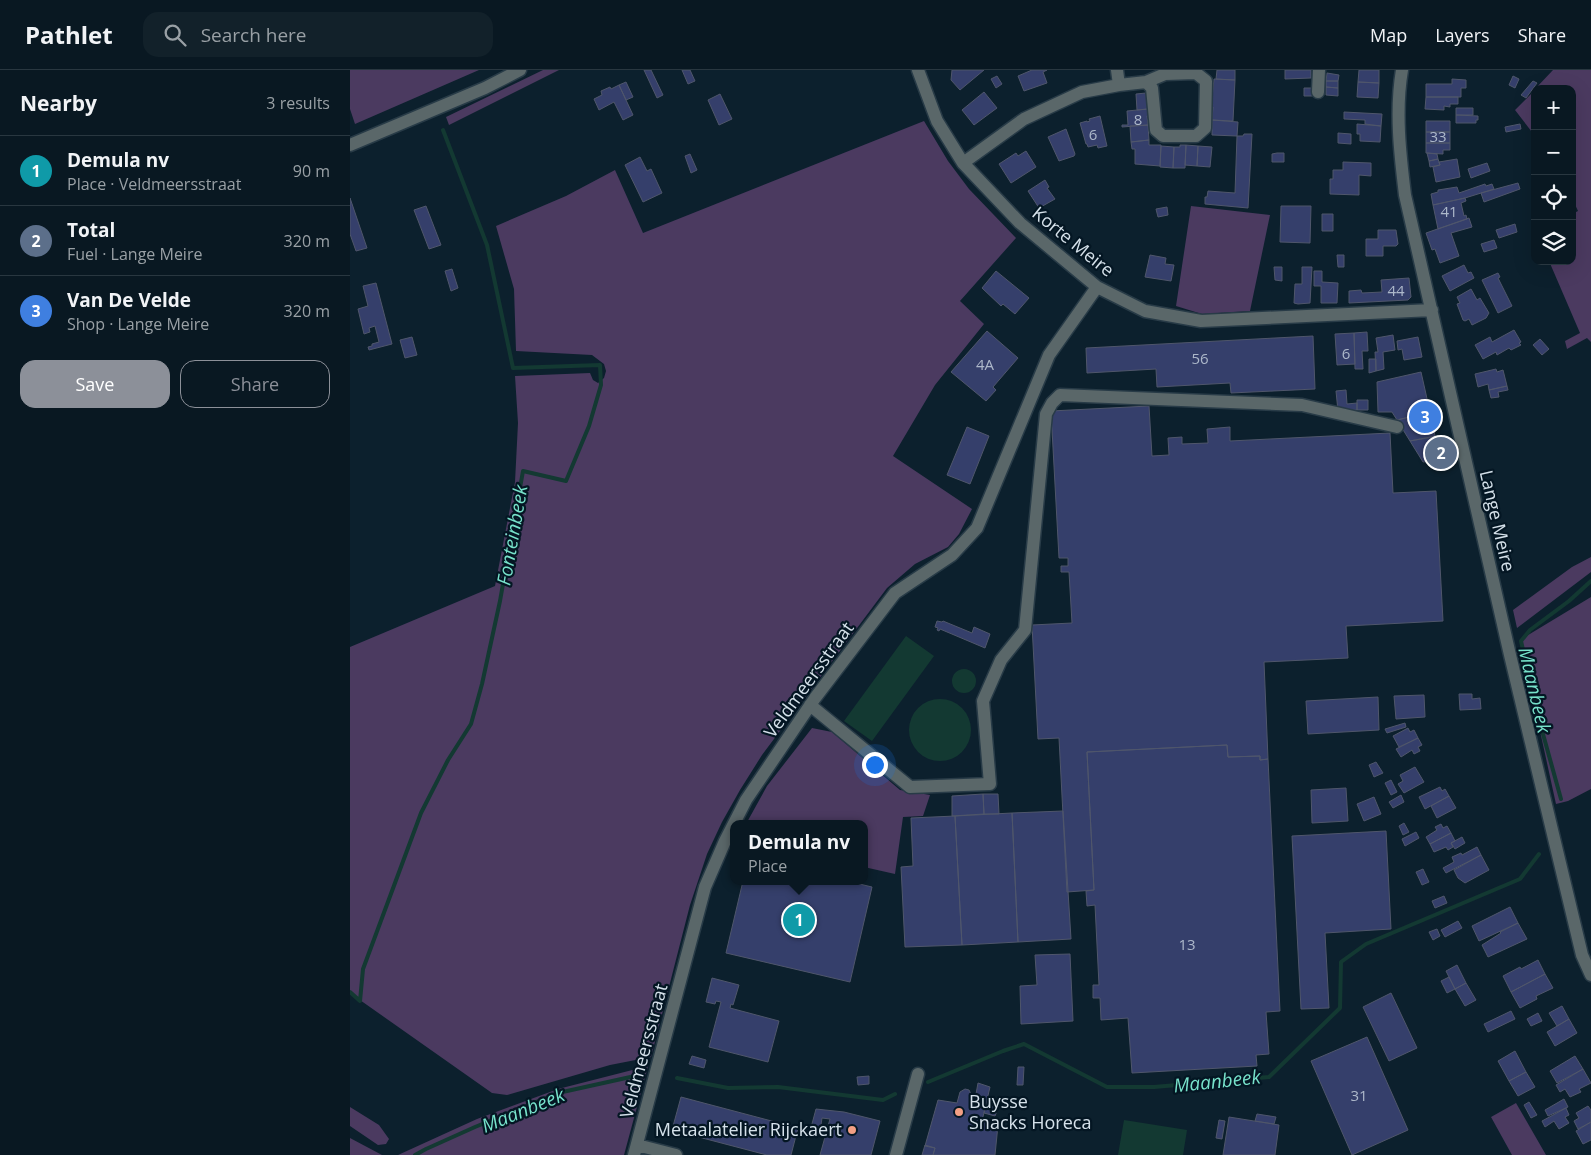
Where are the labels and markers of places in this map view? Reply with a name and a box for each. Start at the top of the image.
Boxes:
pin: 3 [1409,398,1441,436]
pin: 2 [1425,434,1457,472]
pin: 1 [783,901,815,939]
place label: Buysse Snacks Horeca [969,1089,1091,1134]
marker: Buysse Snacks Horeca [953,1106,965,1118]
place label: Metaalatelier Rijckaert [655,1117,842,1141]
marker: Metaalatelier Rijckaert [846,1124,858,1136]

